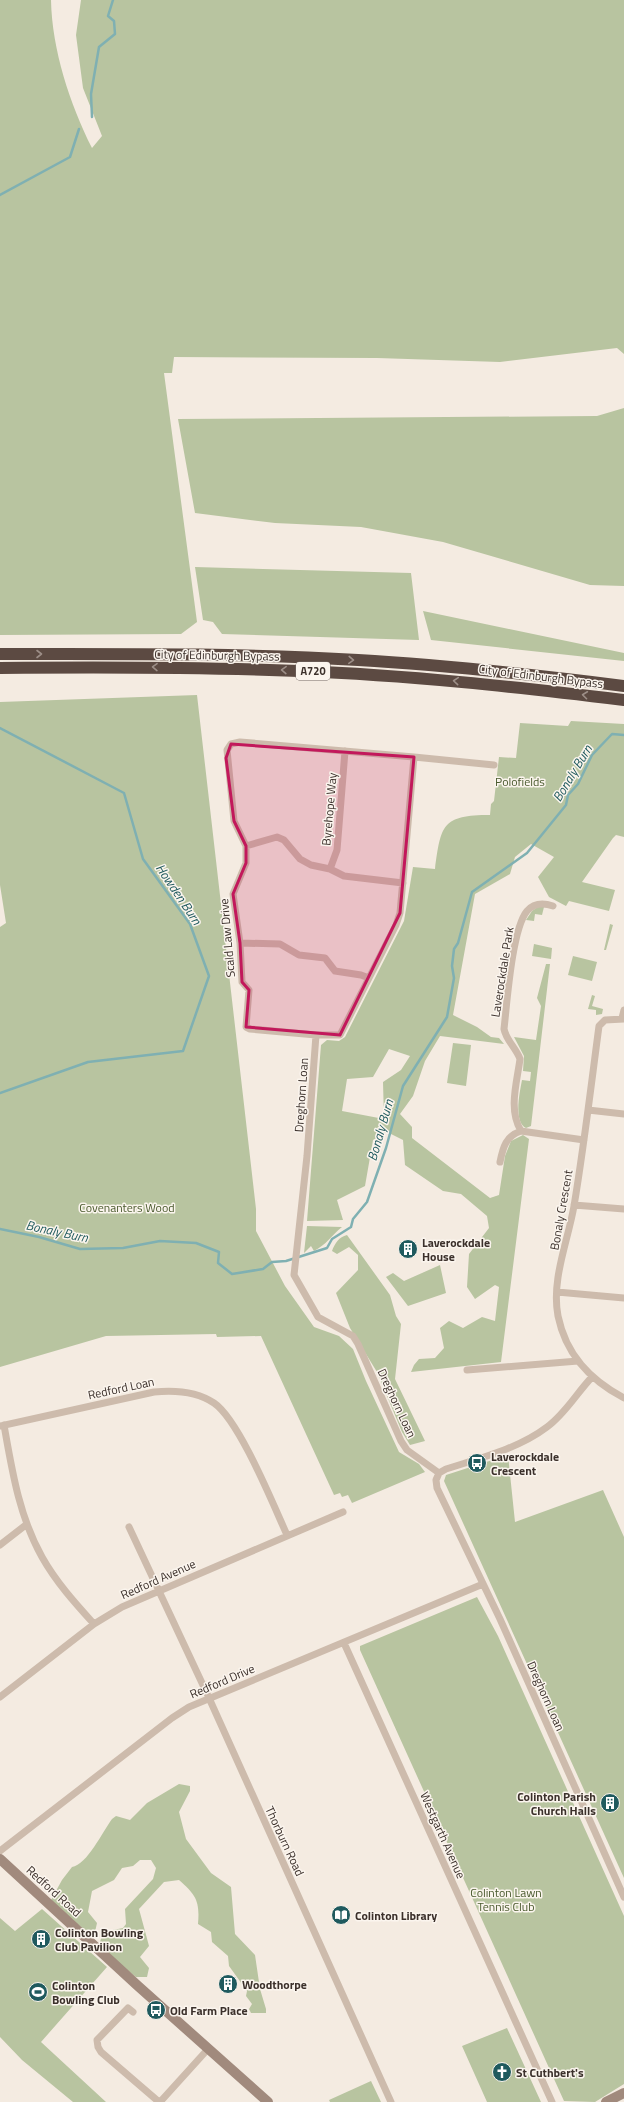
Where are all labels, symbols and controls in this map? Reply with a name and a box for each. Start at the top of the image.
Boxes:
street label: City of Edinburgh Bypass [154,644,280,666]
one-way arrow [36,650,42,658]
one-way arrow [348,655,354,664]
street label: City of Edinburgh Bypass [478,659,605,693]
road number: A720 [296,662,330,680]
one-way arrow [152,663,158,671]
one-way arrow [281,666,287,674]
one-way arrow [453,677,459,686]
one-way arrow [582,691,588,700]
water label: Bonaly Burn [547,740,597,805]
street label: Byrehope Way [316,771,342,846]
park label: Polofields [495,772,545,791]
water label: Howden Burn [151,859,207,929]
street label: Scald Law Drive [214,898,240,978]
street label: Laverockdale Park [485,925,519,1019]
street label: Dreghorn Loan [289,1057,313,1133]
water label: Bonaly Burn [362,1096,398,1163]
street label: Bonaly Crescent [545,1168,578,1252]
park label: Covenanters Wood [79,1198,175,1217]
water label: Bonaly Burn [24,1215,90,1247]
place label: Laverockdale House [422,1233,490,1266]
building icon: Laverockdale House [397,1238,419,1260]
street label: Dreghorn Loan [373,1365,421,1441]
street label: Redford Loan [86,1372,156,1404]
place label: Laverockdale Crescent [491,1447,559,1480]
bus stop icon: Laverockdale Crescent [466,1452,488,1474]
street label: Redford Avenue [117,1554,199,1604]
street label: Dreghorn Loan [522,1658,570,1734]
street label: Redford Drive [186,1659,258,1703]
place label: Colinton Parish Church Halls [517,1787,596,1820]
street label: Westgarth Avenue [415,1788,471,1882]
building icon: Colinton Parish Church Halls [599,1792,621,1814]
street label: Thorburn Road [261,1803,309,1879]
street label: Redford Road [22,1861,86,1921]
park label: Colinton Lawn Tennis Club [470,1883,542,1916]
library icon: Colinton Library [330,1904,352,1926]
place label: Colinton Library [355,1906,437,1925]
place label: Colinton Bowling Club Pavilion [55,1923,144,1956]
building icon: Colinton Bowling Club Pavilion [30,1928,52,1950]
building icon: Woodthorpe [217,1973,239,1995]
place label: Woodthorpe [242,1975,307,1994]
place label: Colinton Bowling Club [52,1976,120,2009]
sports icon: Colinton Bowling Club [27,1981,49,2003]
bus stop icon: Old Farm Place [145,1999,167,2021]
place label: Old Farm Place [170,2001,248,2020]
church icon: St Cuthbert's [491,2061,513,2083]
place label: St Cuthbert's [516,2063,584,2082]

